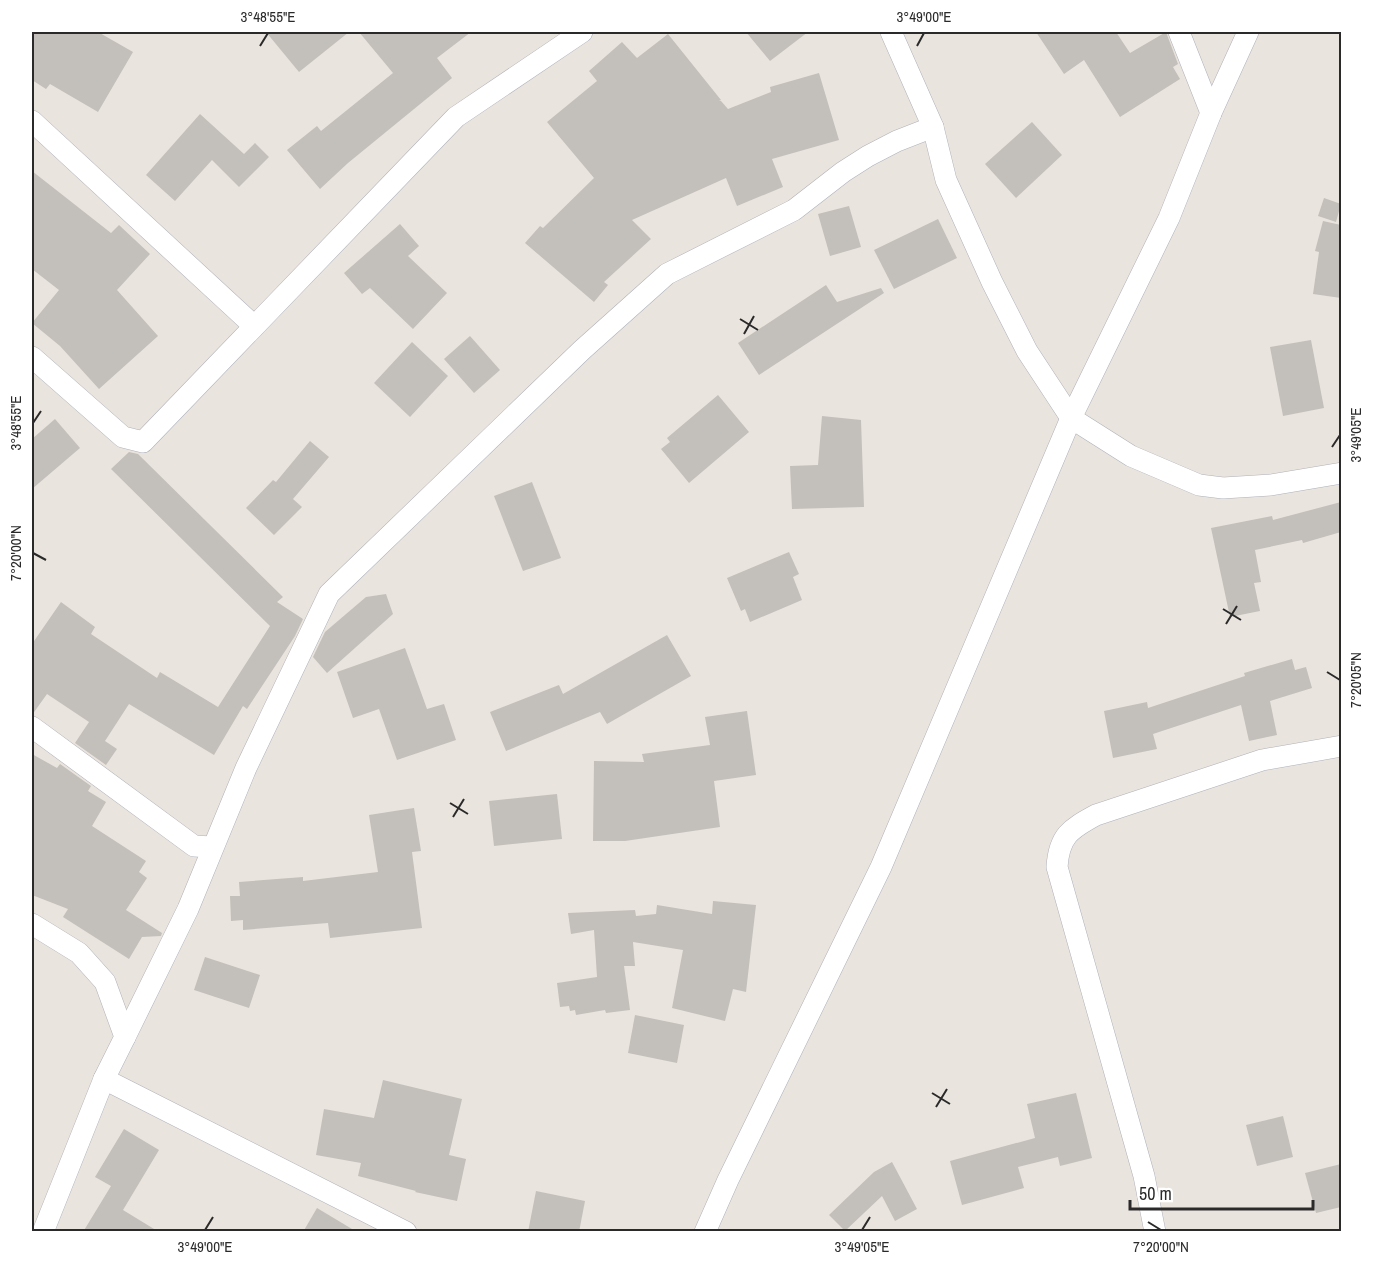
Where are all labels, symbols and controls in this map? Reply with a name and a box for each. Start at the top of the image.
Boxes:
text: 3°48'55"E [240,6,296,27]
text: 3°49'00"E [896,6,952,27]
text: 3°48'55"E [5,395,26,451]
text: 3°49'05"E [1345,407,1366,463]
text: 7°20'00"N [5,525,26,581]
text: 7°20'05"N [1345,652,1366,708]
scale bar [1130,1173,1313,1211]
text: 50 m [1139,1181,1172,1206]
text: 3°49'00"E [177,1236,233,1257]
text: 3°49'05"E [834,1236,890,1257]
text: 7°20'00"N [1133,1236,1189,1257]

